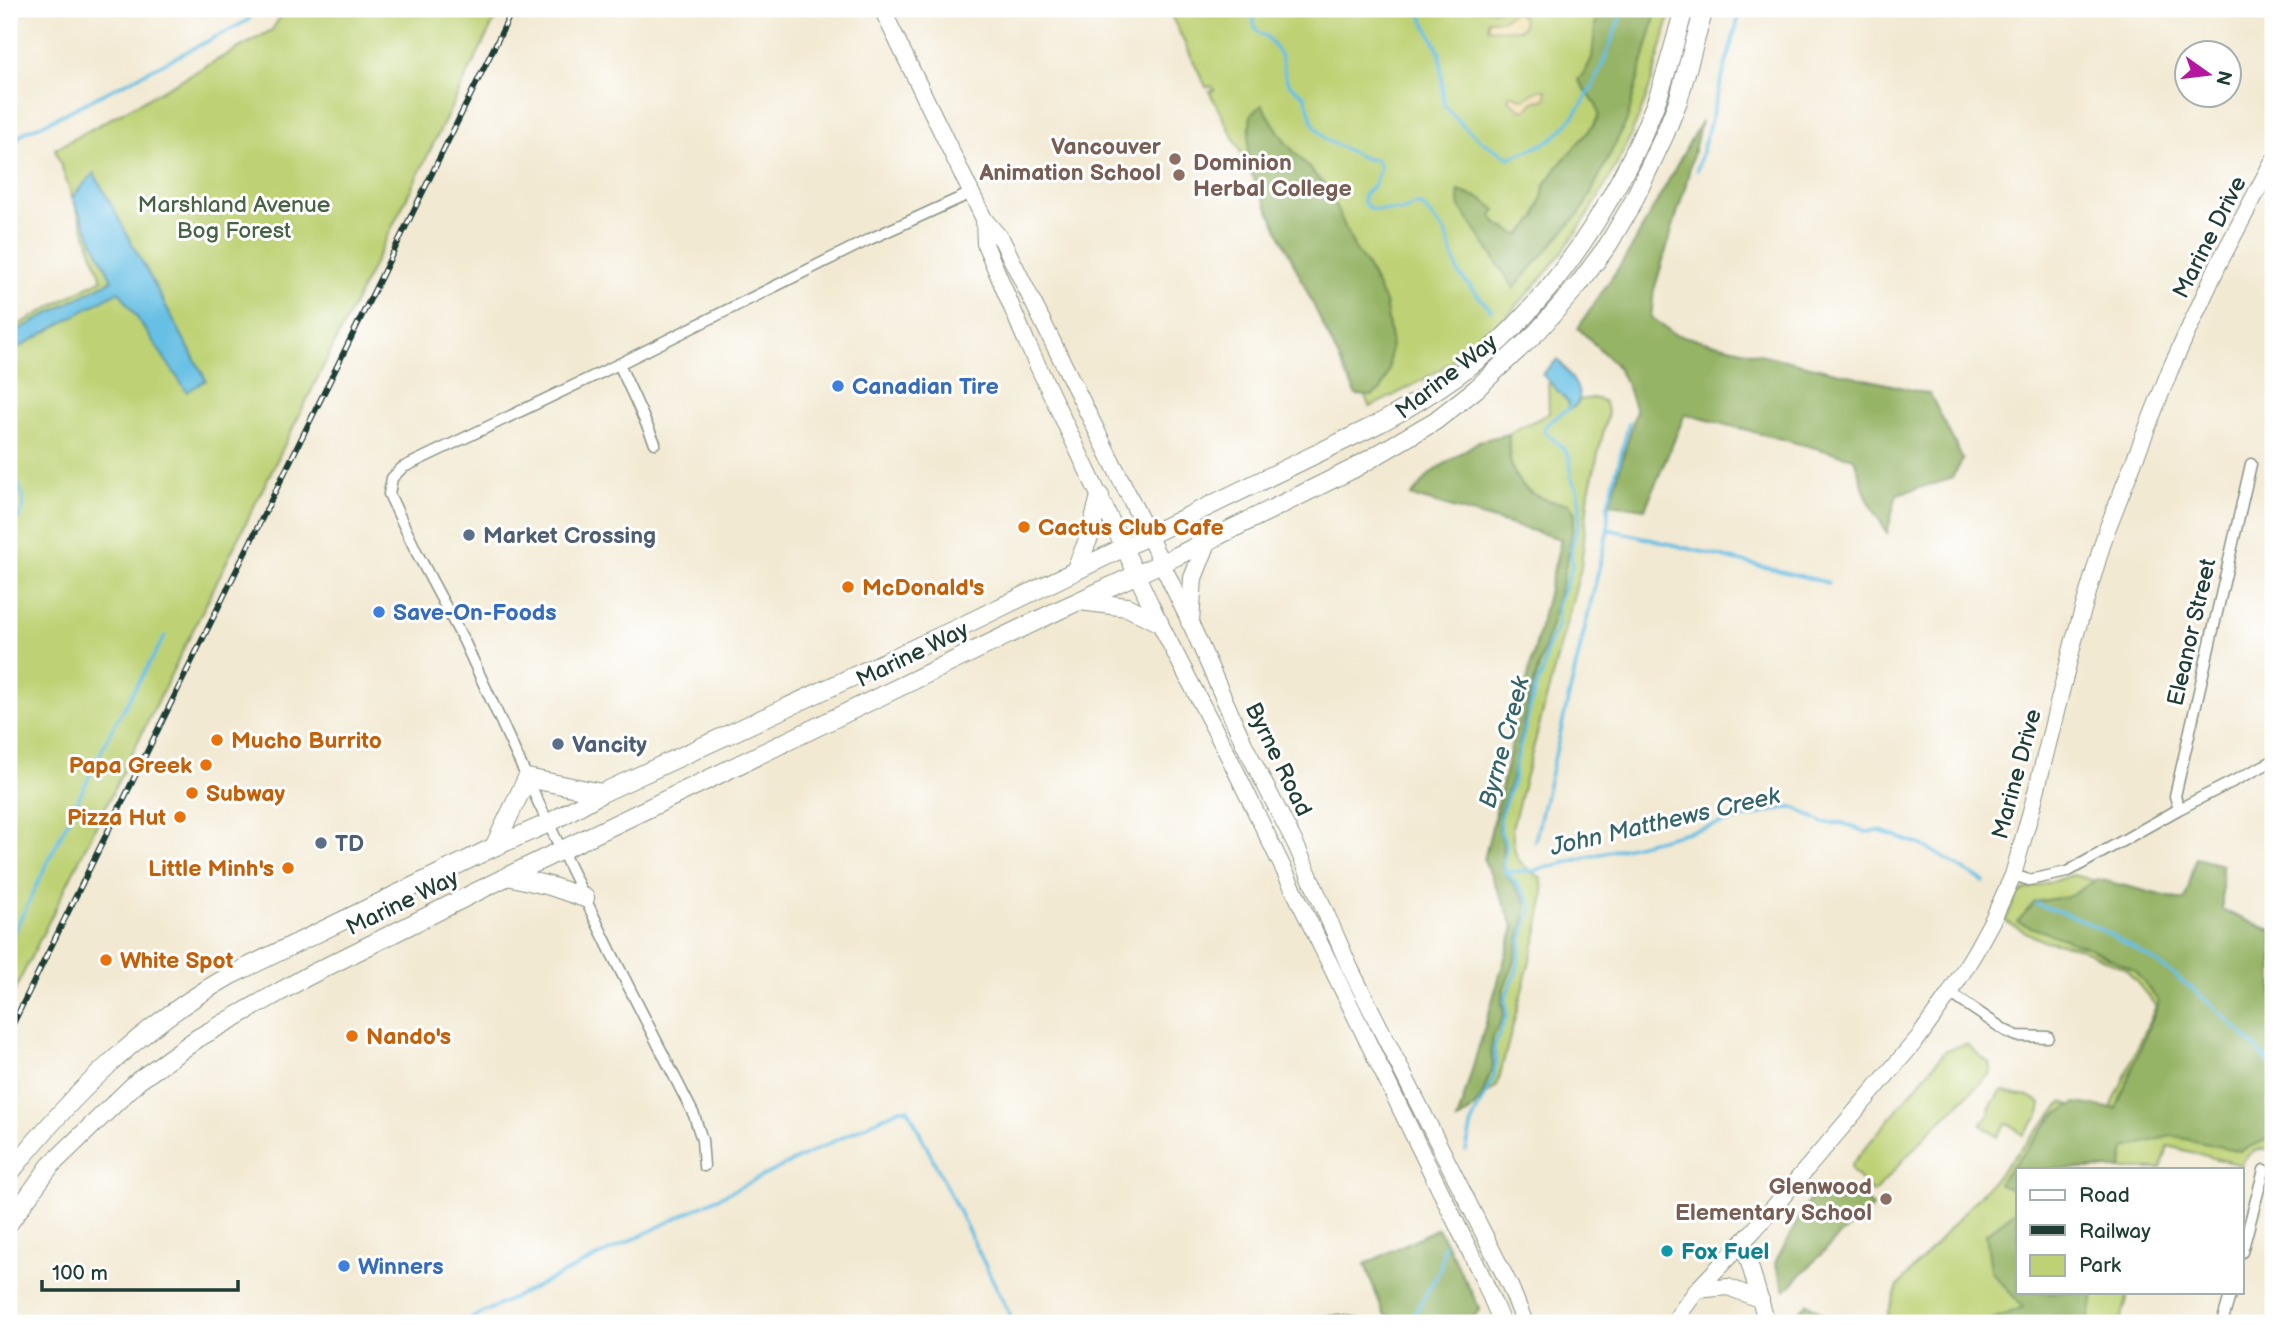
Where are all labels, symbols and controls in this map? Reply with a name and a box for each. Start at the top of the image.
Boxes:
north arrow [2174,38,2244,108]
text: N [2210,68,2236,87]
place label: Vancouver Animation School [978,133,1162,187]
place label: Dominion Herbal College [1193,149,1352,203]
marker: Vancouver Animation School [1167,151,1183,167]
marker: Dominion Herbal College [1171,167,1187,183]
street label: Marine Drive [2167,172,2253,303]
park label: Marshland Avenue Bog Forest [138,191,330,245]
street label: Marine Way [1390,328,1504,425]
place label: Canadian Tire [852,373,999,401]
marker: Canadian Tire [830,378,846,394]
place label: Cactus Club Cafe [1038,514,1224,542]
marker: Cactus Club Cafe [1016,519,1032,535]
place label: Market Crossing [483,522,656,550]
marker: Market Crossing [461,527,477,543]
street label: Eleanor Street [2161,556,2222,708]
place label: McDonald's [862,574,984,602]
marker: McDonald's [840,579,856,595]
place label: Save-On-Foods [393,599,557,627]
marker: Save-On-Foods [371,604,387,620]
street label: Marine Way [852,615,974,694]
water label: Byrne Creek [1473,672,1536,811]
street label: Byrne Road [1239,698,1318,821]
street label: Marine Drive [1986,706,2048,842]
place label: Mucho Burrito [231,727,382,755]
place label: Vancity [572,731,647,759]
marker: Mucho Burrito [209,732,225,748]
marker: Vancity [550,736,566,752]
place label: Papa Greek [69,752,192,780]
marker: Papa Greek [198,757,214,773]
place label: Subway [206,780,285,808]
water label: John Matthews Creek [1546,781,1784,862]
marker: Subway [184,785,200,801]
place label: Pizza Hut [67,804,166,832]
marker: Pizza Hut [172,809,188,825]
place label: TD [335,830,364,858]
marker: TD [313,835,329,851]
place label: Little Minh's [148,855,274,883]
marker: Little Minh's [280,860,296,876]
street label: Marine Way [342,863,464,942]
place label: White Spot [120,947,234,975]
marker: White Spot [98,952,114,968]
place label: Nando's [366,1023,451,1051]
marker: Nando's [344,1028,360,1044]
legend [2016,1168,2244,1294]
place label: Glenwood Elementary School [1675,1173,1872,1227]
text: Road [2079,1183,2130,1208]
marker: Glenwood Elementary School [1878,1191,1894,1207]
text: Railway [2079,1219,2151,1244]
place label: Fox Fuel [1681,1238,1769,1266]
marker: Fox Fuel [1659,1243,1675,1259]
scale bar [42,1248,238,1292]
place label: Winners [358,1253,443,1281]
text: Park [2079,1253,2122,1278]
marker: Winners [336,1258,352,1274]
text: 100 m [52,1261,108,1286]

